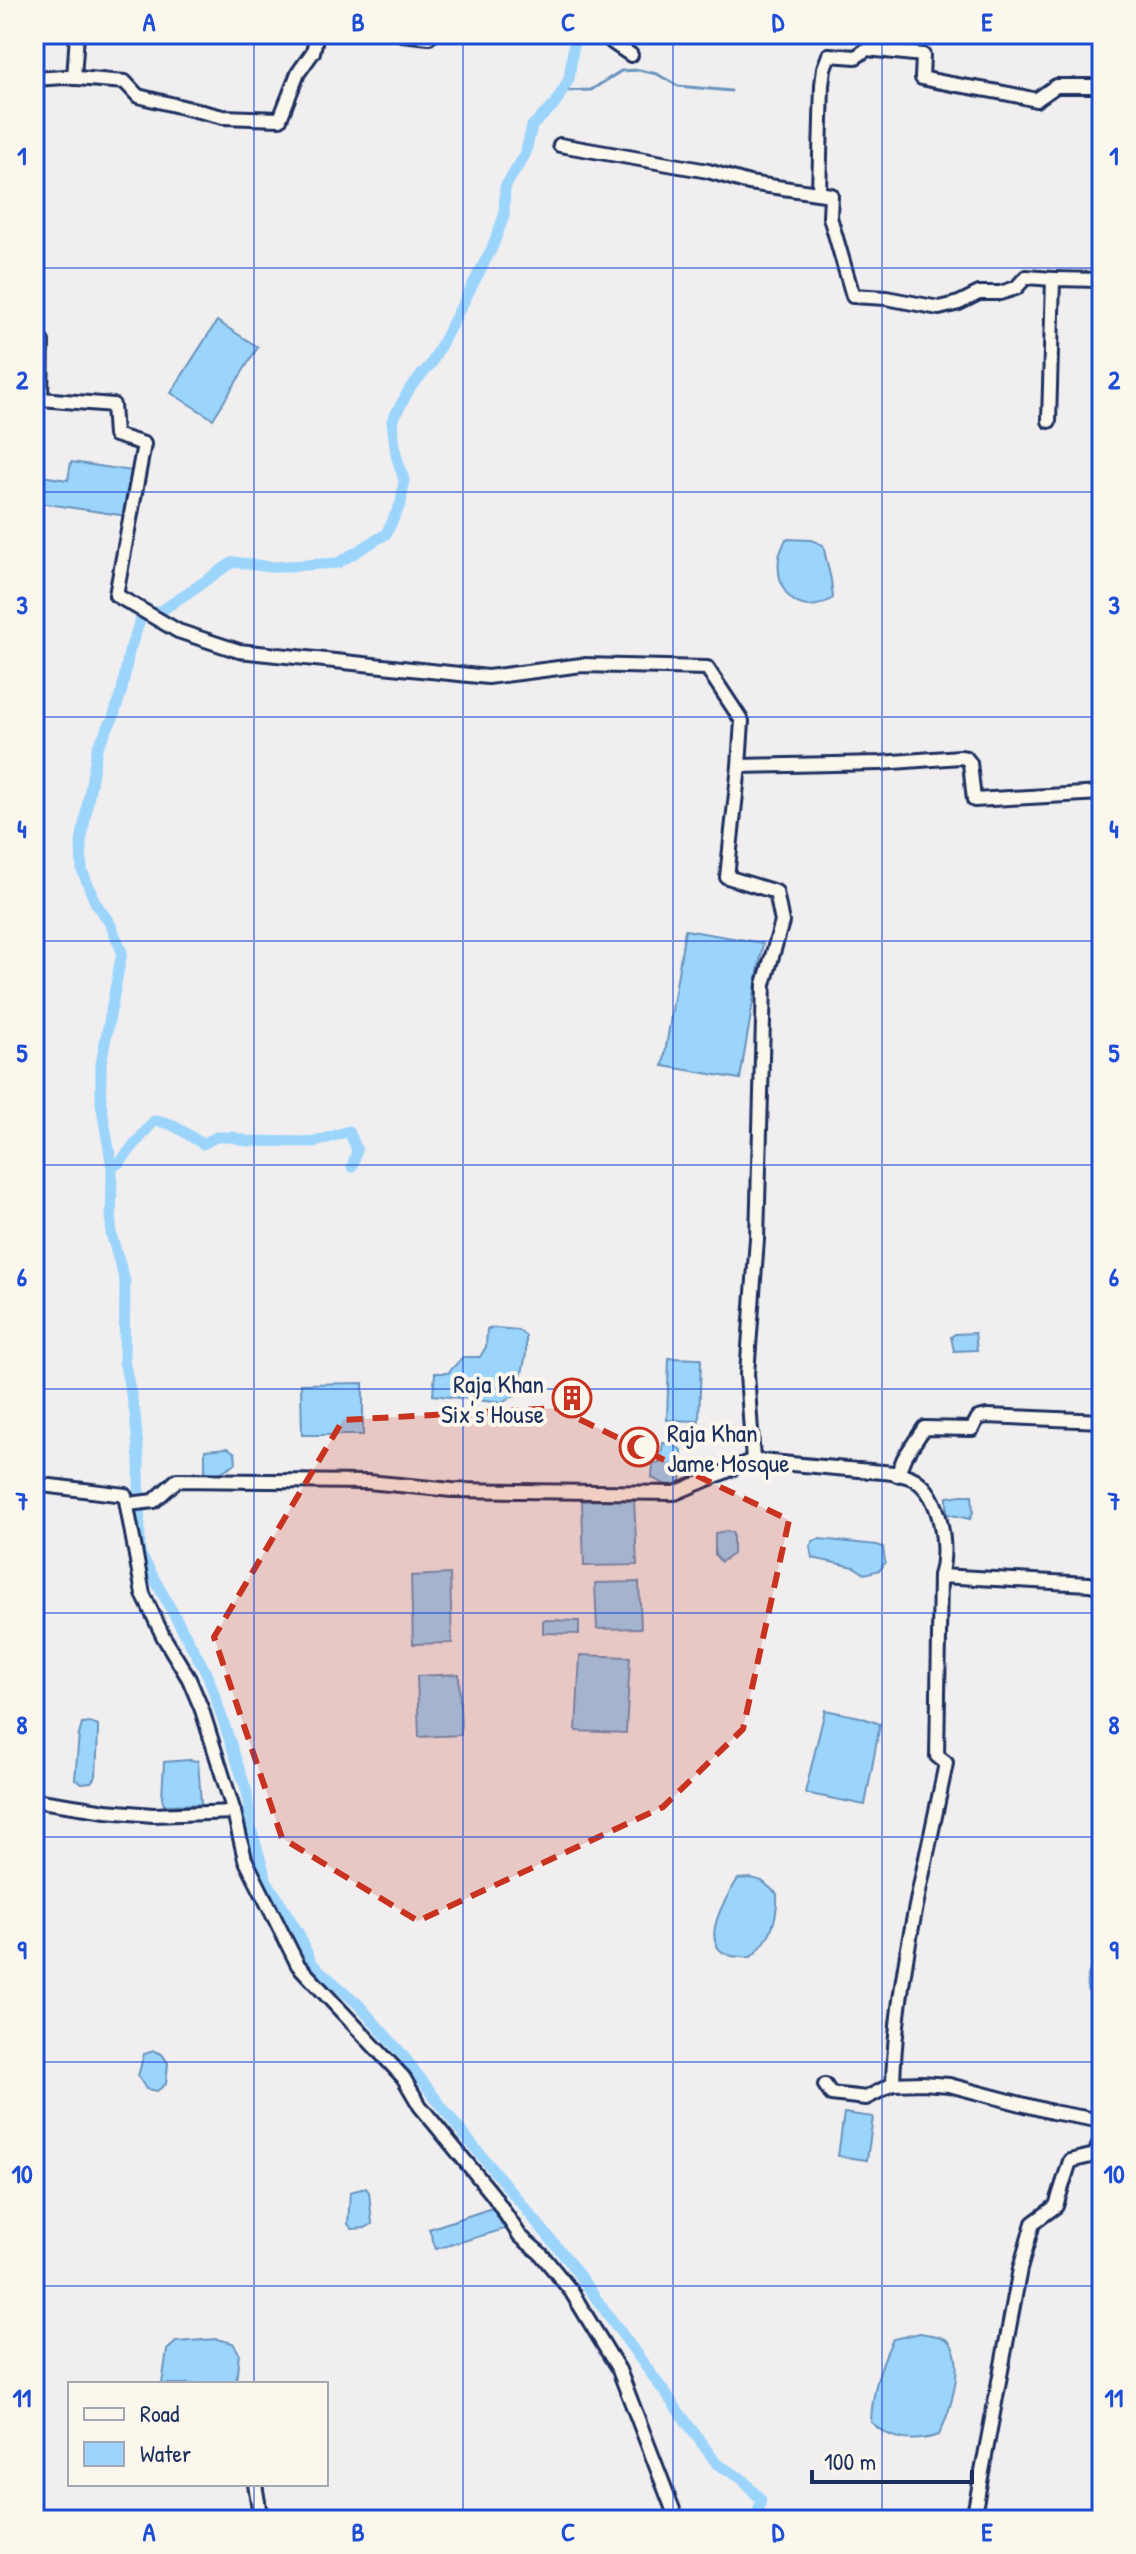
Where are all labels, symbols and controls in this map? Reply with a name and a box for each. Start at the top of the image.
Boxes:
text: A [143,4,156,39]
text: B [351,4,365,39]
text: C [561,4,575,39]
text: D [772,4,785,39]
text: E [981,4,993,39]
text: 1 [17,138,27,173]
text: 1 [1109,138,1119,173]
text: 2 [16,362,29,397]
text: 2 [1108,362,1121,397]
text: 3 [16,587,28,622]
text: 3 [1108,587,1120,622]
text: 4 [17,811,27,846]
text: 4 [1109,811,1119,846]
text: 5 [17,1035,28,1070]
text: 5 [1109,1035,1120,1070]
text: 6 [17,1259,28,1294]
text: 6 [1109,1259,1120,1294]
place label: Raja Khan Six's House [441,1366,544,1431]
building icon: Raja Khan Six's House [551,1377,593,1419]
place label: Raja Khan Jame Mosque [667,1415,790,1480]
mosque icon: Raja Khan Jame Mosque [618,1426,660,1468]
text: 7 [15,1483,29,1518]
text: 7 [1107,1483,1121,1518]
text: 8 [16,1707,28,1742]
text: 8 [1108,1707,1120,1742]
text: 9 [17,1932,27,1967]
text: 9 [1109,1932,1119,1967]
text: 10 [11,2156,33,2191]
text: 10 [1103,2156,1125,2191]
text: 11 [13,2380,31,2415]
text: 11 [1105,2380,1123,2415]
legend [68,2382,328,2486]
text: Road [140,2397,179,2429]
scale bar [812,2434,972,2484]
text: Water [140,2437,191,2469]
text: 100 m [824,2445,876,2477]
text: A [143,2514,156,2549]
text: B [351,2514,365,2549]
text: C [561,2514,575,2549]
text: D [772,2514,785,2549]
text: E [981,2514,993,2549]

